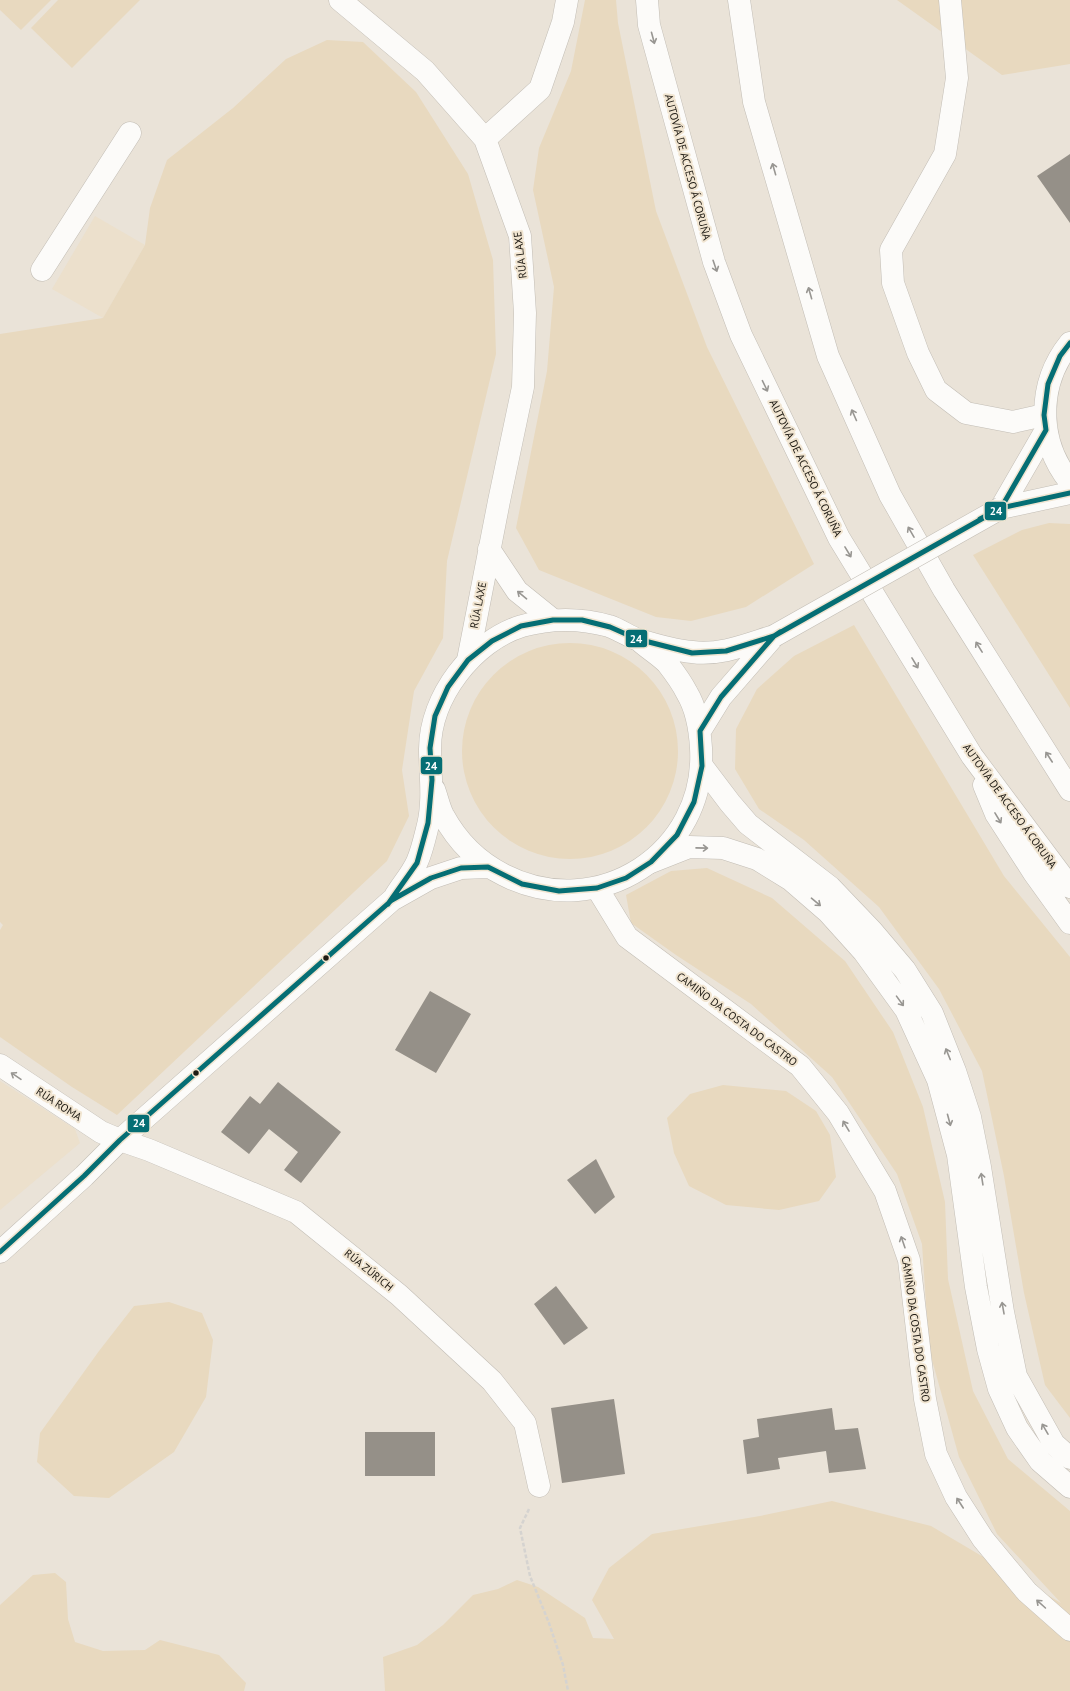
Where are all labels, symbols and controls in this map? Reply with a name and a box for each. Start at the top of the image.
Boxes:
one-way arrow [649,32,657,45]
street label: AUTOVÍA DE ACCESO Á CORUÑA [662,92,714,242]
one-way arrow [770,162,777,175]
street label: RÚA LAXE [510,231,530,279]
one-way arrow [712,259,720,271]
one-way arrow [806,287,813,300]
one-way arrow [762,379,769,391]
street label: AUTOVÍA DE ACCESO Á CORUÑA [767,397,846,539]
one-way arrow [850,410,857,422]
line badge: 24 [984,501,1007,521]
text: 24 [990,504,1003,518]
one-way arrow [906,526,914,538]
one-way arrow [844,546,852,558]
street label: RÚA LAXE [467,580,489,630]
one-way arrow [517,591,528,600]
line badge: 24 [625,629,648,648]
text: 24 [630,632,643,646]
one-way arrow [975,641,983,653]
one-way arrow [912,657,920,669]
street label: AUTOVÍA DE ACCESO Á CORUÑA [960,741,1060,872]
one-way arrow [1045,752,1053,763]
line badge: 24 [420,756,443,775]
text: 24 [425,759,438,773]
one-way arrow [995,812,1003,824]
one-way arrow [695,844,708,852]
one-way arrow [810,897,821,906]
unlabelled marker [321,953,331,963]
street label: CAMIÑO DA COSTA DO CASTRO [674,969,800,1069]
one-way arrow [895,995,904,1006]
one-way arrow [944,1049,952,1061]
unlabelled marker [191,1068,201,1078]
one-way arrow [10,1071,21,1080]
street label: RÚA ROMA [34,1084,85,1124]
one-way arrow [946,1113,953,1126]
line badge: 24 [127,1114,150,1133]
text: 24 [133,1116,146,1130]
one-way arrow [841,1120,849,1132]
one-way arrow [978,1173,986,1186]
one-way arrow [898,1236,906,1248]
street label: RÚA ZÚRICH [342,1246,396,1294]
street label: CAMIÑO DA COSTA DO CASTRO [899,1255,933,1403]
one-way arrow [999,1302,1007,1315]
one-way arrow [1040,1423,1048,1435]
one-way arrow [956,1498,964,1509]
one-way arrow [1036,1600,1046,1609]

